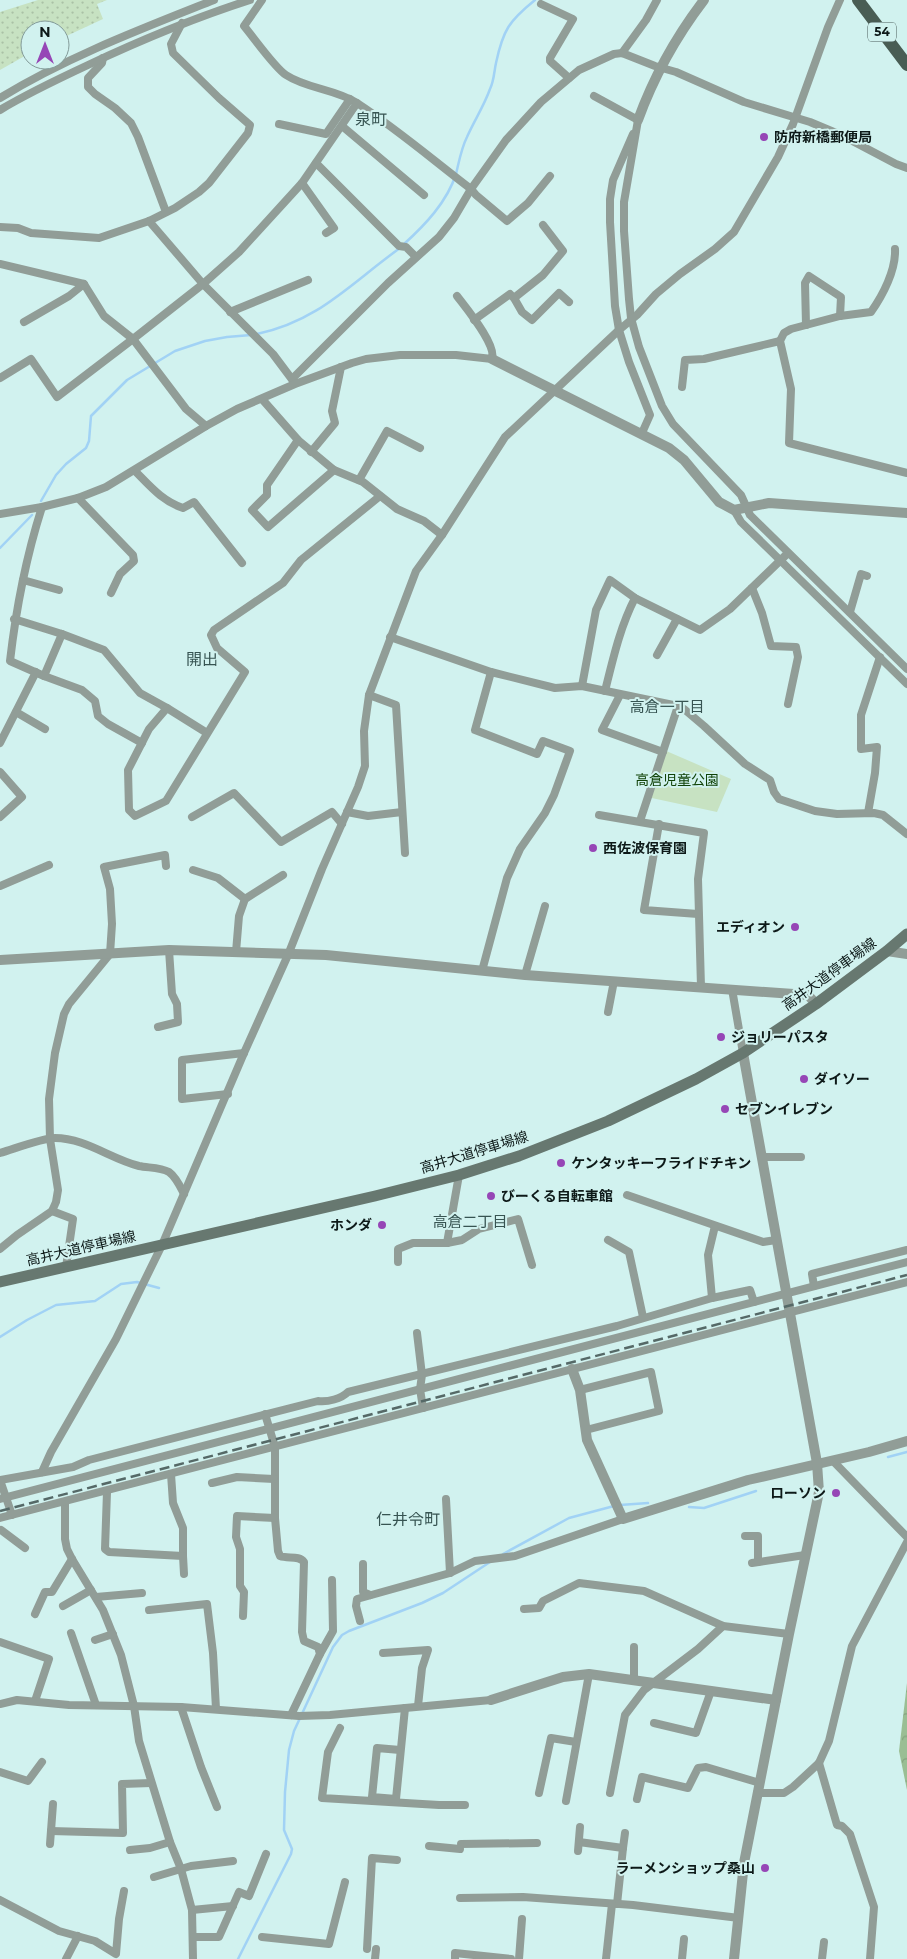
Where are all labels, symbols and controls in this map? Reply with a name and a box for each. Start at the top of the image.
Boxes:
north arrow [20,20,70,70]
road number: 54 [868,22,896,42]
text: N [39,23,51,41]
district label: 泉町 [355,110,387,129]
place label: 防府新橋郵便局 [774,128,872,146]
marker: 防府新橋郵便局 [758,131,770,143]
district label: 開出 [186,650,218,669]
district label: 高倉一丁目 [629,697,705,716]
park label: 高倉児童公園 [635,771,719,789]
place label: 西佐波保育園 [603,839,687,857]
marker: 西佐波保育園 [587,842,599,854]
place label: エディオン [716,918,785,936]
marker: エディオン [789,921,801,933]
street label: 高井大道停車場線 [778,934,880,1014]
place label: ジョリーパスタ [731,1028,829,1046]
marker: ジョリーパスタ [715,1031,727,1043]
place label: ダイソー [814,1070,870,1088]
marker: ダイソー [798,1073,810,1085]
place label: セブンイレブン [735,1100,833,1118]
marker: セブンイレブン [719,1103,731,1115]
street label: 高井大道停車場線 [418,1127,530,1177]
place label: ケンタッキーフライドチキン [571,1154,751,1172]
marker: ケンタッキーフライドチキン [555,1157,567,1169]
place label: びーくる自転車館 [501,1187,613,1205]
marker: びーくる自転車館 [485,1190,497,1202]
district label: 高倉二丁目 [432,1212,508,1231]
place label: ホンダ [330,1216,372,1234]
marker: ホンダ [376,1219,388,1231]
street label: 高井大道停車場線 [24,1227,138,1269]
place label: ローソン [770,1484,826,1502]
marker: ローソン [830,1487,842,1499]
district label: 仁井令町 [376,1510,440,1529]
place label: ラーメンショップ桑山 [616,1859,755,1877]
marker: ラーメンショップ桑山 [759,1862,771,1874]

